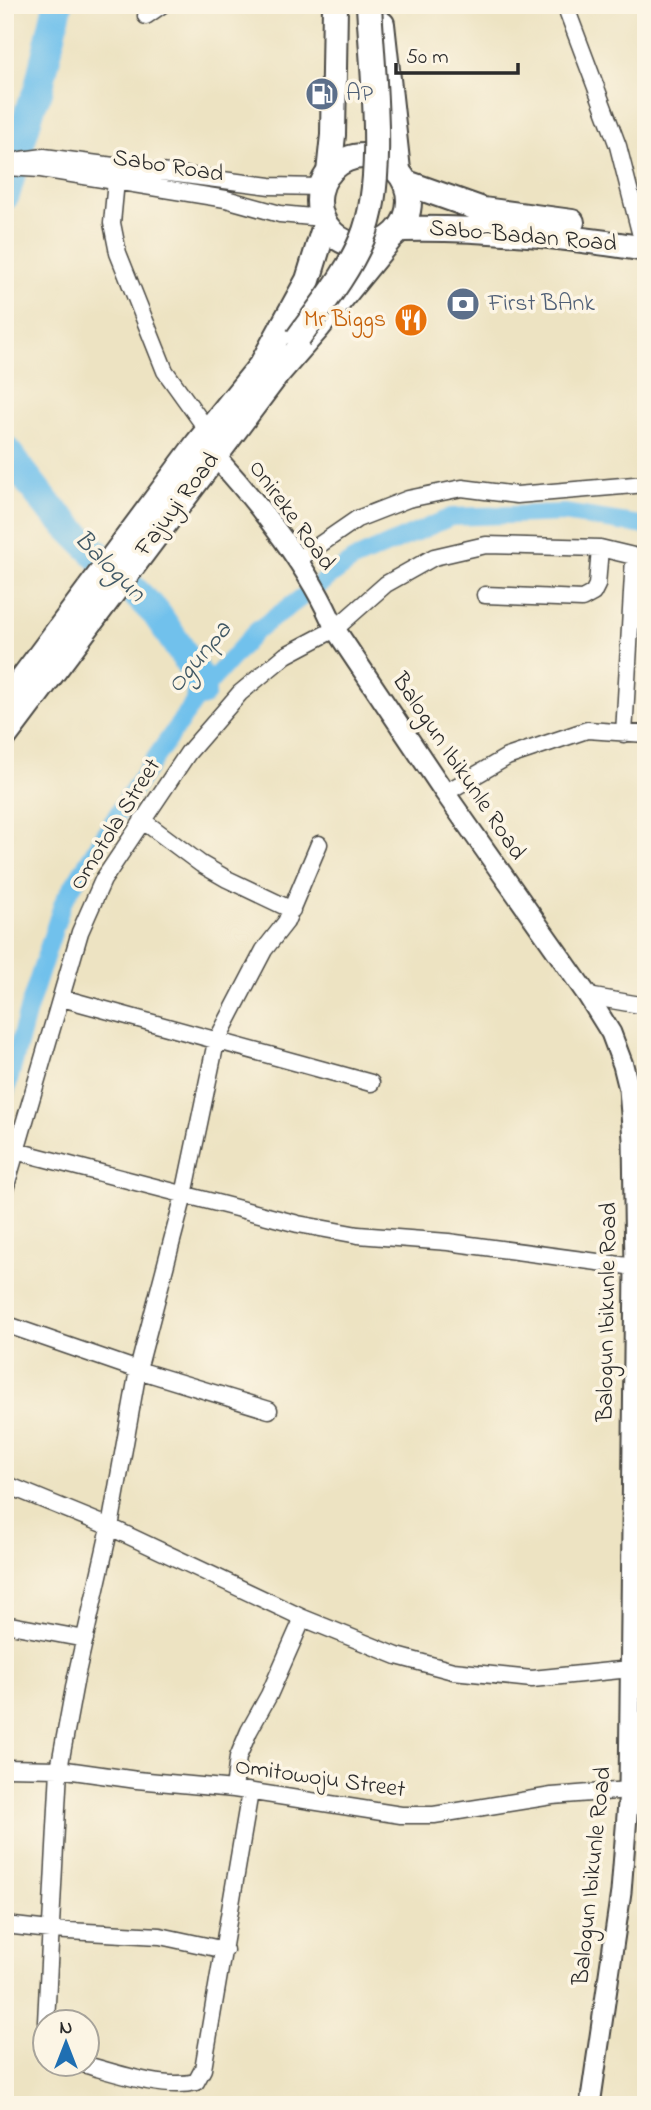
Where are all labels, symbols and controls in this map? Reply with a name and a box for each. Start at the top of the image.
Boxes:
scale bar [396,32,518,76]
text: 50 m [406,43,449,73]
fuel station icon: AP [303,75,341,113]
place label: AP [346,77,374,112]
street label: Sabo Road [110,141,226,193]
street label: Sabo-Badan Road [428,211,619,263]
bank icon: First BAnk [444,285,482,323]
place label: First BAnk [487,287,595,322]
restaurant icon: Mr Biggs [392,301,430,339]
place label: Mr Biggs [304,303,386,338]
street label: Fajuyi Road [126,445,230,566]
street label: Onireke Road [239,453,344,579]
water label: Balogun [64,522,155,613]
water label: Ogunpa [158,613,242,703]
street label: Balogun Ibikunle Road [382,665,534,868]
street label: Omotola Street [61,752,171,898]
street label: Balogun Ibikunle Road [589,1201,627,1423]
street label: Omitowoju Street [233,1750,407,1808]
street label: Balogun Ibikunle Road [564,1765,622,1988]
north arrow [32,2008,102,2078]
text: N [60,2015,73,2042]

